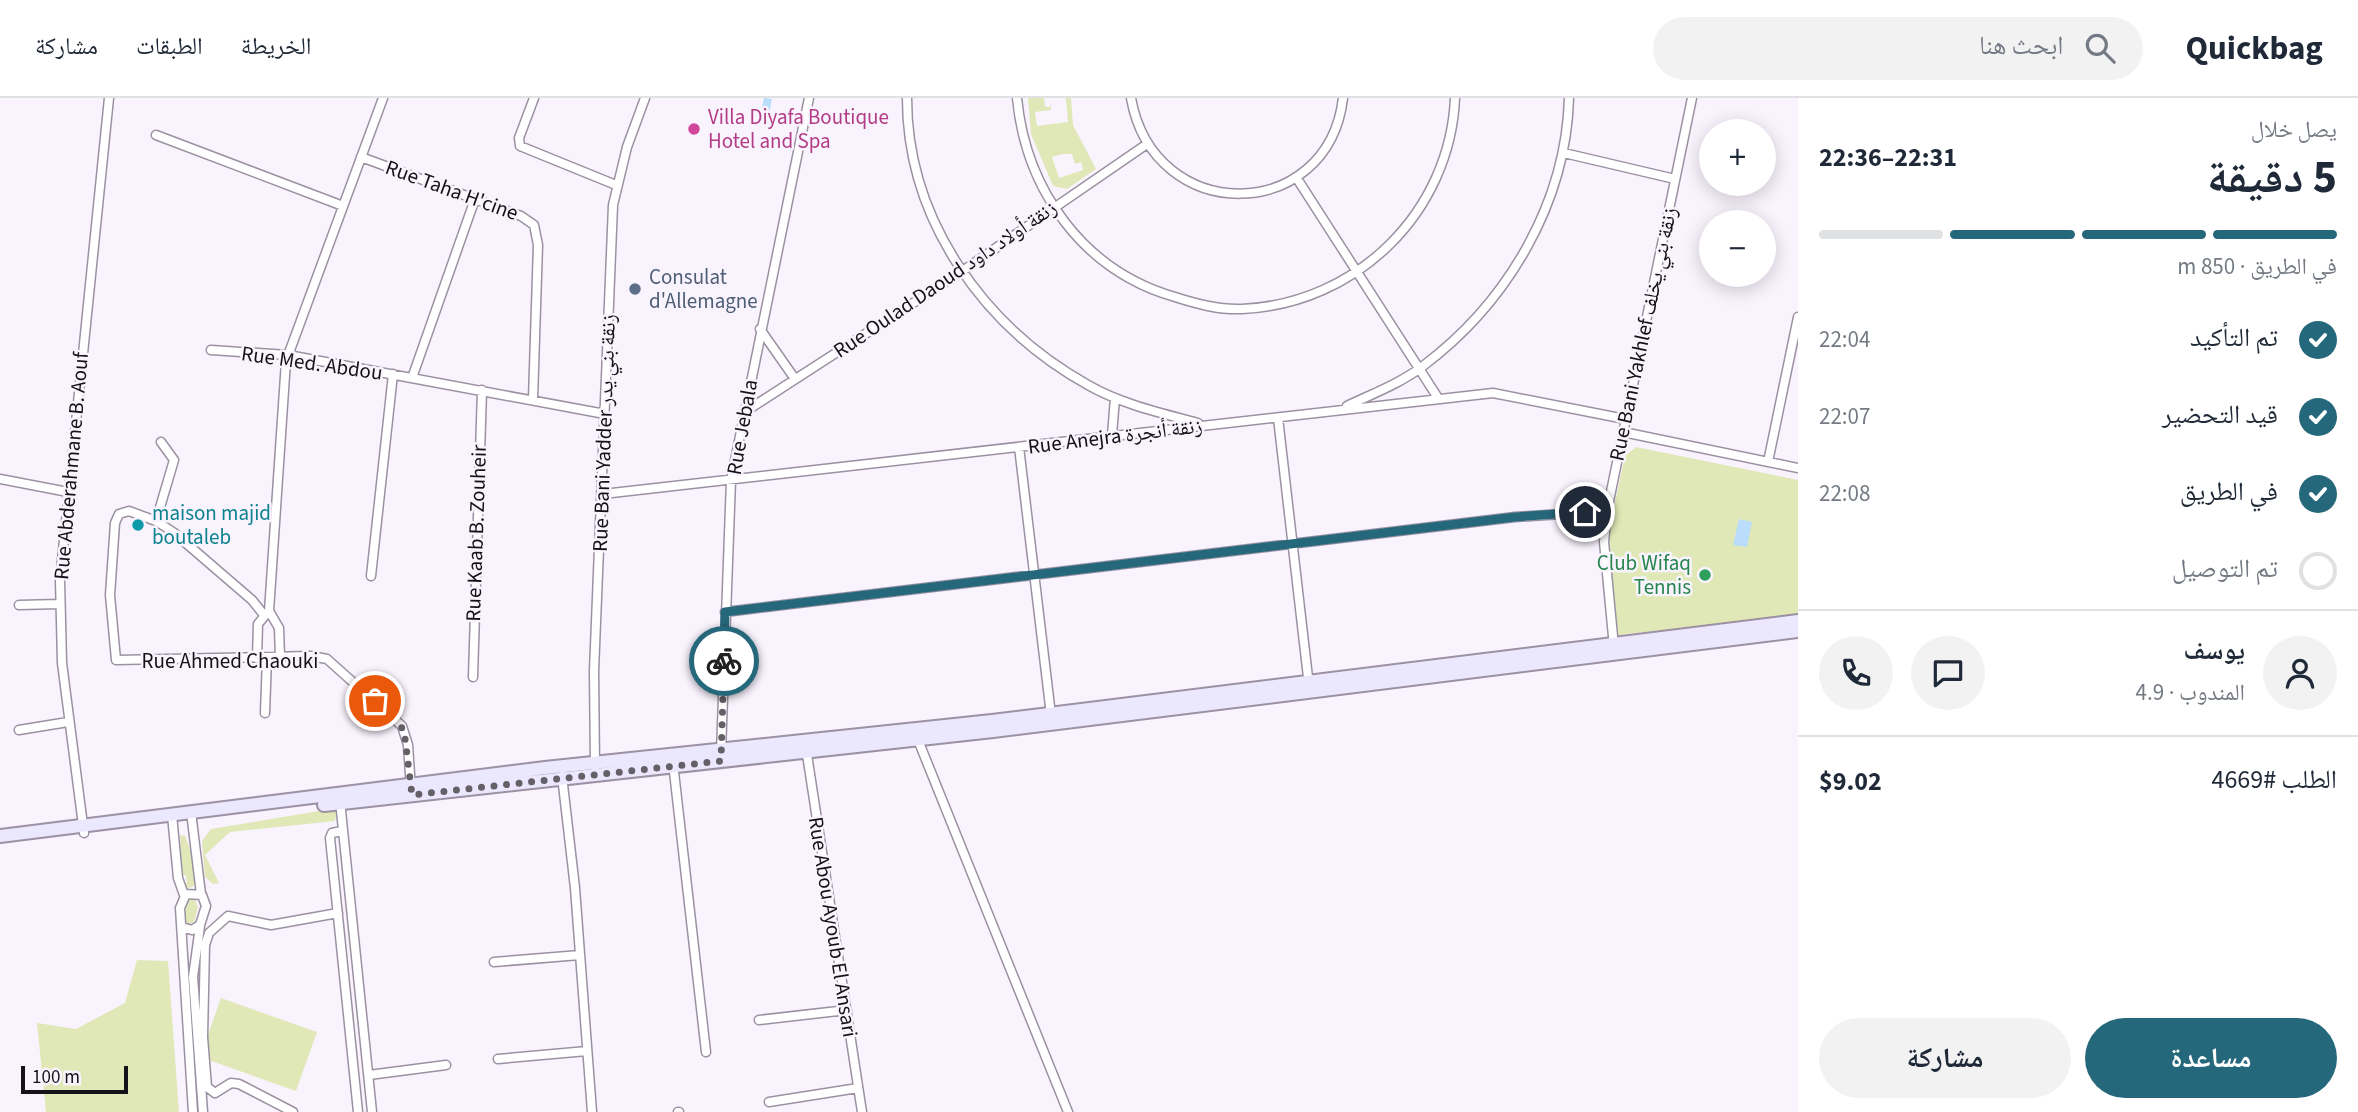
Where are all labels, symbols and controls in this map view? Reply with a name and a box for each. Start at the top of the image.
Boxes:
search box [1653,17,2143,80]
text: Quickbag [2185,25,2323,72]
text: ابحث هنا [1979,27,2063,64]
text: مشاركة [35,29,98,64]
text: الطبقات [136,29,203,64]
text: الخريطة [241,29,311,64]
icon: search [2081,29,2119,67]
place label: Villa Diyafa Boutique Hotel and Spa [708,102,889,156]
text: يصل خلال [2251,113,2337,146]
map controls [1699,119,1776,287]
button: + [1699,119,1776,196]
marker: Villa Diyafa Boutique Hotel and Spa [686,121,702,137]
text: 22:31–22:36 [1819,139,1957,176]
text: 5 دقيقة [2207,145,2337,210]
street label: Rue Taha H'cine [381,152,523,228]
street label: Rue Oulad Daoud زنقة أولاد داود [827,193,1063,365]
street label: Rue Bani Yakhlef زنقة بني يخلف [1601,204,1686,464]
button: − [1699,210,1776,287]
text: في الطريق · 850 m [2177,250,2337,283]
place label: Consulat d'Allemagne [649,262,758,316]
marker: Consulat d'Allemagne [627,281,643,297]
street label: Rue Bani Yadder زنقة بني يدر [585,314,624,552]
text: تم التأكيد [2190,319,2278,356]
icon: check [2299,321,2337,359]
text: 22:04 [1819,323,1870,356]
street label: Rue Med. Abdou [239,338,385,388]
street label: Rue Abderahmane B. Aouf [46,350,96,581]
street label: Rue Jebala [719,377,765,477]
text: قيد التحضير [2162,396,2278,433]
icon: check [2299,398,2337,436]
text: 22:07 [1819,400,1870,433]
street label: Rue Anejra زنقة أنجرة [1026,410,1204,462]
street label: Rue Kaab B. Zouheir [458,443,494,622]
text: في الطريق [2180,473,2278,510]
icon: check [2299,475,2337,513]
text: 22:08 [1819,477,1870,510]
pin [1555,482,1615,542]
icon: home [1566,493,1604,531]
place label: maison majid boutaleb [152,498,271,552]
marker: maison majid boutaleb [130,517,146,533]
place label: Club Wifaq Tennis [1597,548,1691,602]
text: تم التوصيل [2172,550,2278,587]
marker: Club Wifaq Tennis [1697,567,1713,583]
courier [689,626,759,696]
text: يوسف [2184,632,2245,669]
button: phone [1819,636,1893,710]
button: chat [1911,636,1985,710]
button: person [2263,636,2337,710]
icon: bike [705,642,743,680]
street label: Rue Ahmed Chaouki [142,646,318,676]
pin [345,671,405,731]
text: المندوب · 4.9 [2135,676,2245,709]
icon: bag [356,682,394,720]
text: الطلب #4669 [2212,761,2337,798]
text: $9.02 [1819,763,1882,800]
street label: Rue Abou Ayoub El Ansari [801,815,865,1039]
button: مشاركة [1819,1018,2071,1098]
button: مساعدة [2085,1018,2337,1098]
scale bar [21,1063,128,1095]
text: 100 m [32,1064,80,1091]

